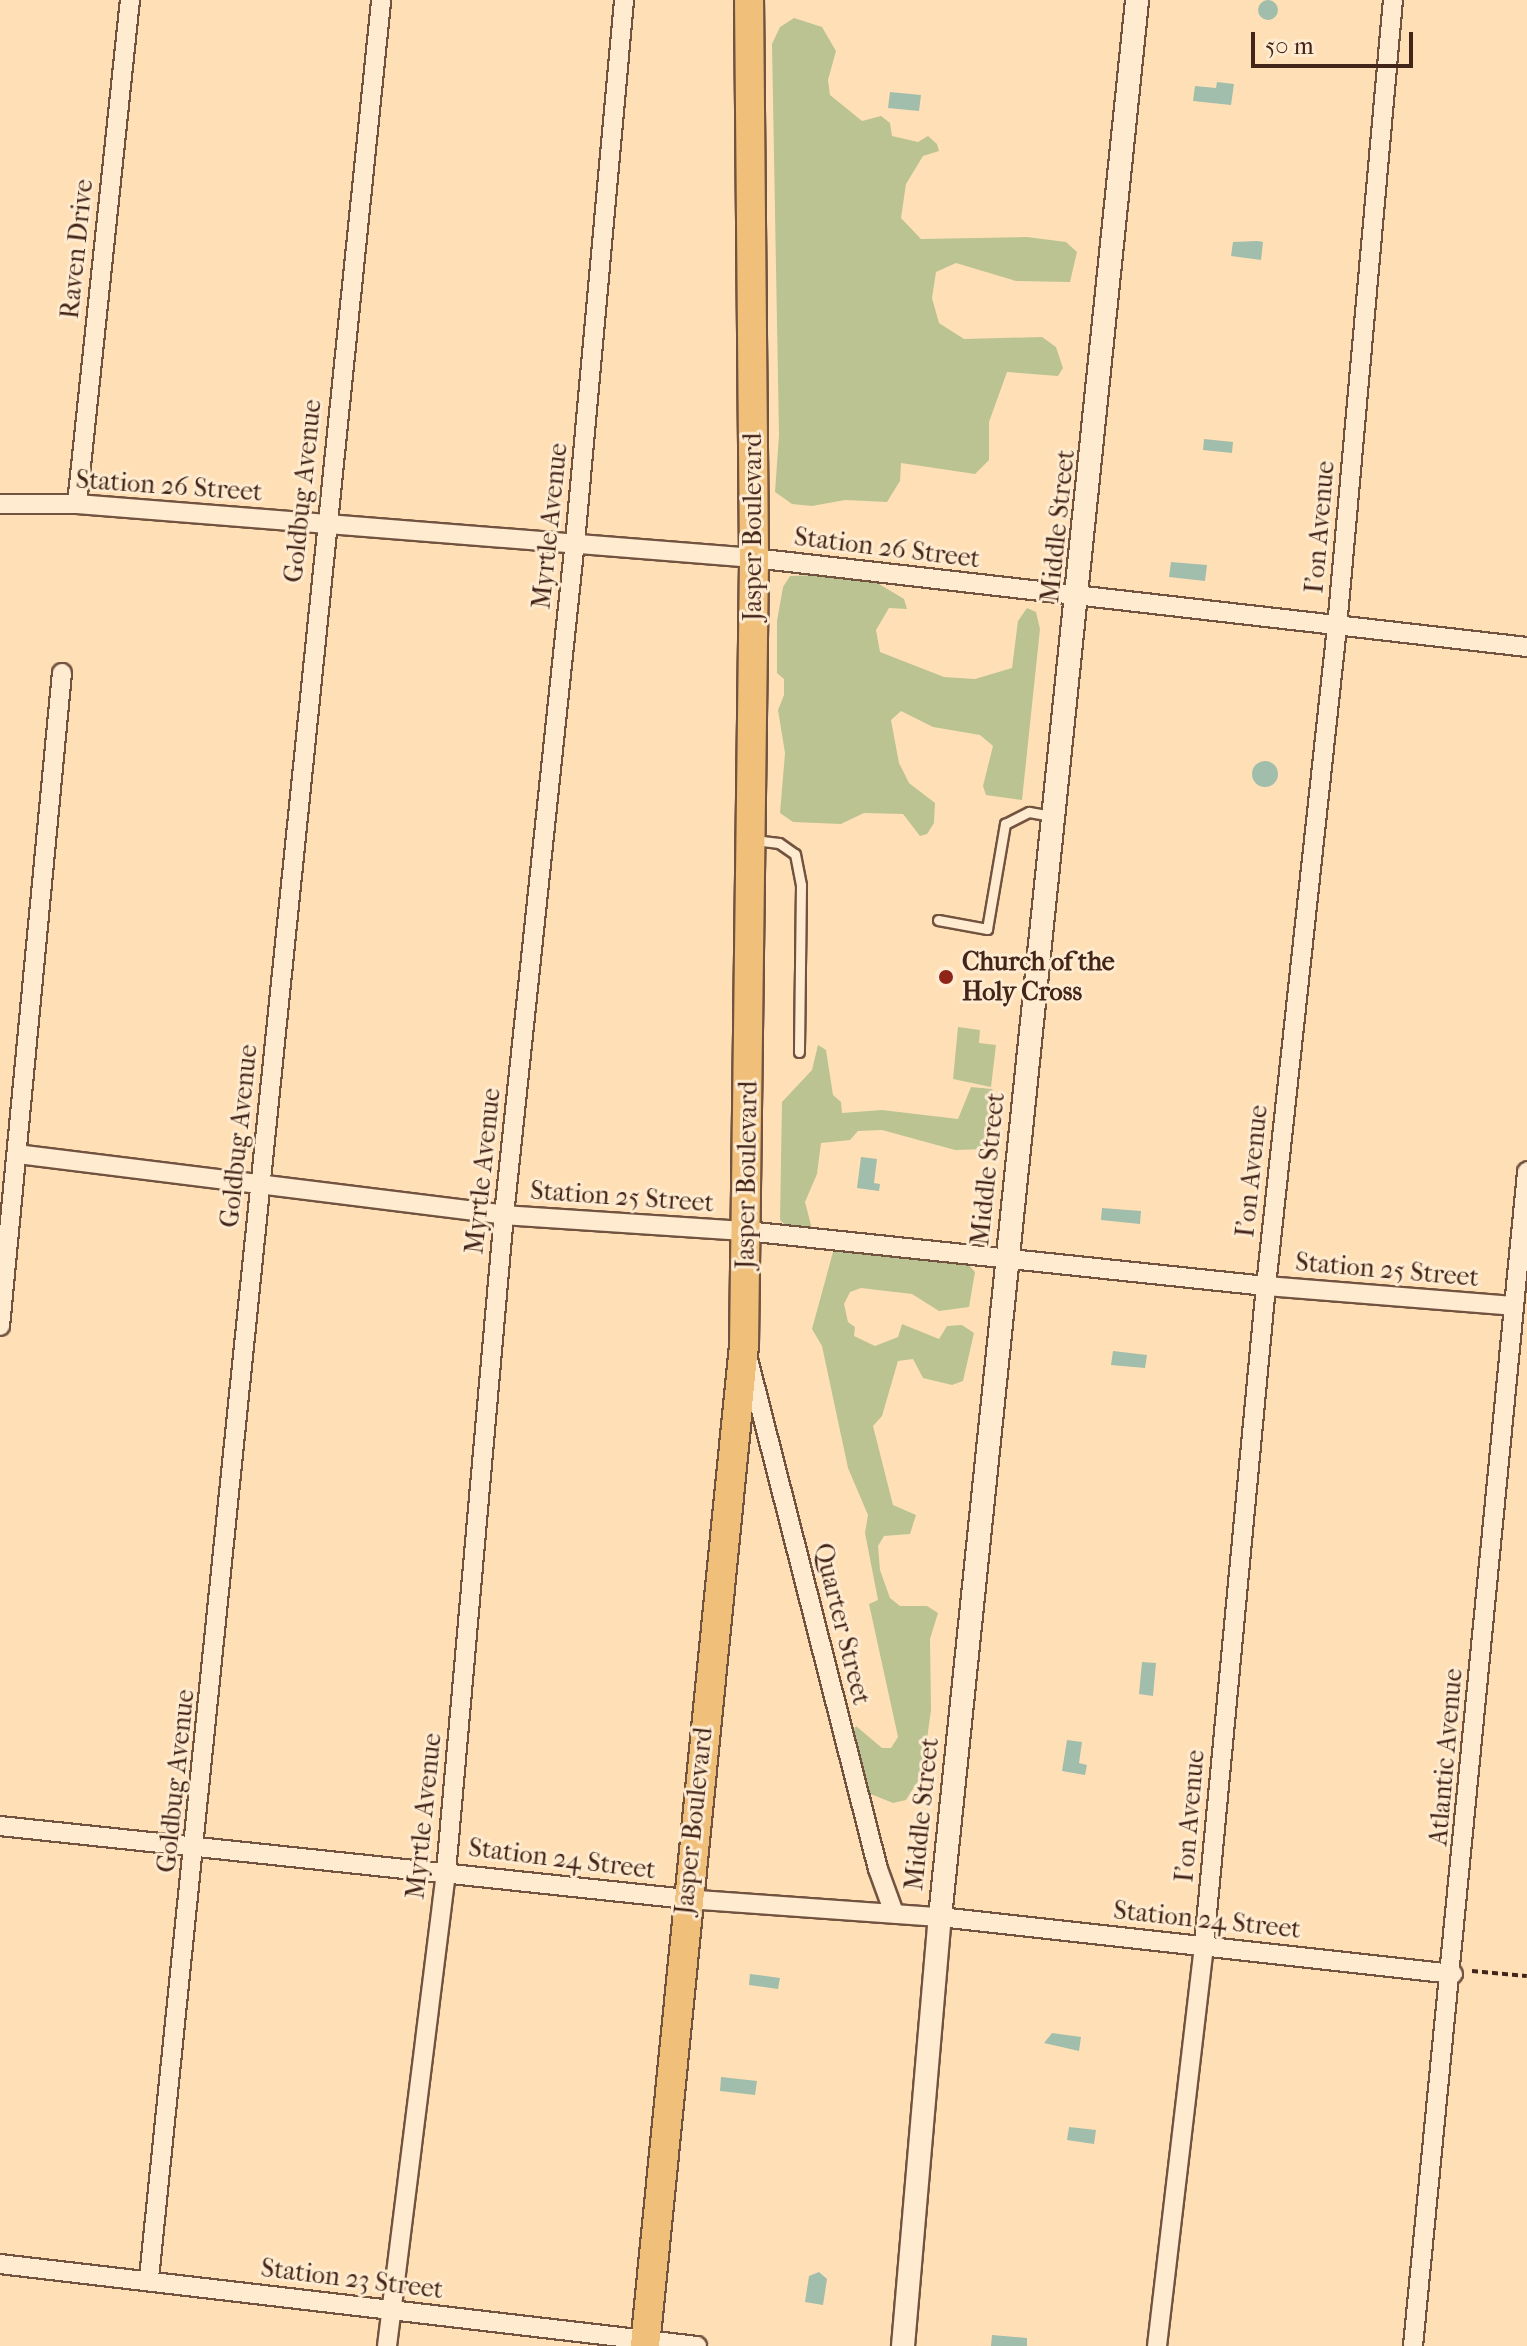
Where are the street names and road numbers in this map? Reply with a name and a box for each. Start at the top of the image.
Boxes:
street label: Raven Drive [54,178,100,320]
street label: Goldbug Avenue [278,398,328,584]
street label: Jasper Boulevard [737,433,769,621]
street label: Myrtle Avenue [526,441,574,611]
street label: Middle Street [1034,448,1082,604]
street label: I'on Avenue [1299,459,1341,595]
street label: Station 26 Street [75,464,263,508]
street label: Station 26 Street [792,521,982,575]
street label: Goldbug Avenue [214,1043,264,1229]
street label: Jasper Boulevard [730,1081,764,1269]
street label: Myrtle Avenue [459,1086,507,1256]
street label: Middle Street [964,1091,1012,1247]
street label: I'on Avenue [1230,1103,1274,1239]
street label: Station 25 Street [529,1175,715,1219]
street label: Station 25 Street [1294,1246,1480,1294]
street label: Quarter Street [807,1540,877,1708]
street label: Atlantic Avenue [1423,1667,1469,1847]
street label: Goldbug Avenue [151,1688,201,1874]
street label: Jasper Boulevard [669,1726,719,1916]
street label: Myrtle Avenue [400,1731,448,1901]
street label: Middle Street [898,1736,946,1892]
street label: I'on Avenue [1169,1748,1211,1884]
street label: Station 24 Street [467,1832,657,1886]
street label: Station 24 Street [1112,1895,1302,1945]
street label: Station 23 Street [259,2252,445,2306]

